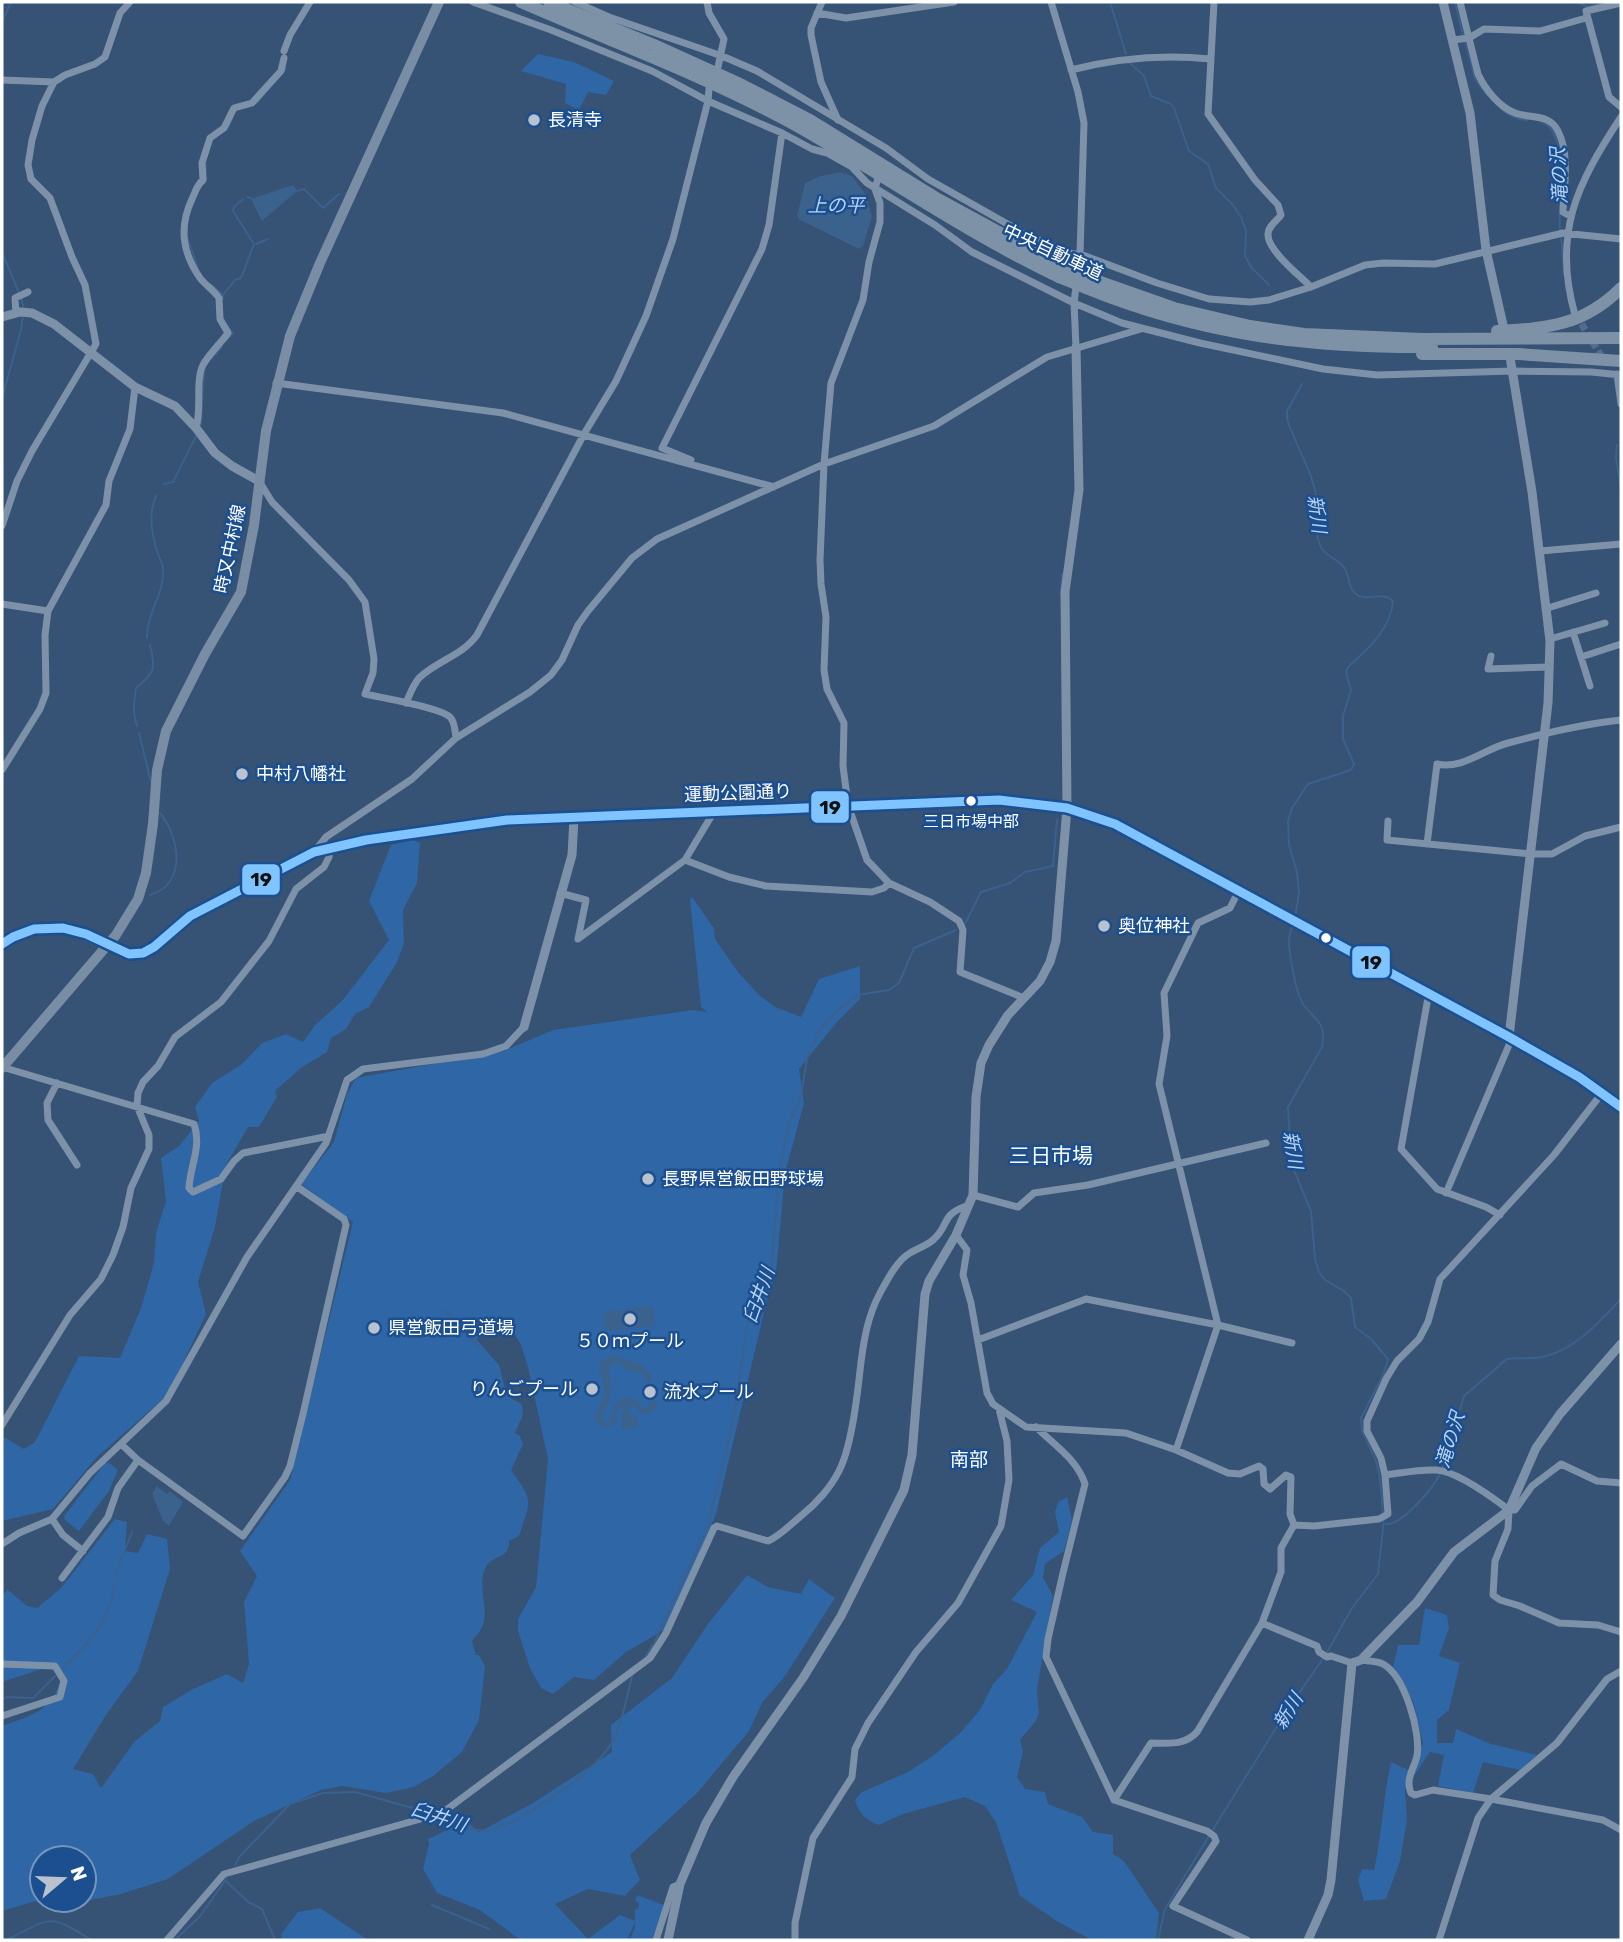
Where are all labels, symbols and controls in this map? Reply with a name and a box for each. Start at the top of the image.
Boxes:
place label: 長清寺 [548,109,602,131]
marker: 長清寺 [526,112,542,128]
water label: 滝の沢 [1546,144,1572,205]
water label: 上の平 [807,194,866,217]
street label: 中央自動車道 [999,219,1107,285]
water label: 新川 [1303,494,1331,536]
street label: 時又中村線 [210,503,250,595]
place label: 中村八幡社 [256,763,346,785]
marker: 中村八幡社 [234,766,250,782]
street label: 運動公園通り [684,780,792,806]
line badge: 19 [810,790,850,824]
marker: 三日市場中部 [964,794,978,808]
text: 19 [819,796,841,819]
place label: 三日市場中部 [923,812,1019,831]
line badge: 19 [241,863,281,896]
text: 19 [250,868,272,891]
place label: 奥位神社 [1118,915,1190,937]
marker: 奥位神社 [1096,918,1112,934]
unlabelled marker [1319,931,1333,945]
line badge: 19 [1351,945,1391,979]
text: 19 [1360,951,1382,974]
water label: 新川 [1279,1129,1308,1173]
district label: 三日市場 [1009,1143,1093,1168]
place label: 長野県営飯田野球場 [662,1168,824,1190]
marker: 長野県営飯田野球場 [640,1171,656,1187]
water label: 臼井川 [738,1262,780,1326]
marker: ５０ｍプール [622,1311,638,1327]
place label: 県営飯田弓道場 [388,1317,514,1339]
marker: 県営飯田弓道場 [366,1320,382,1336]
place label: ５０ｍプール [576,1330,684,1352]
place label: りんごプール [470,1378,578,1400]
marker: りんごプール [584,1381,600,1397]
place label: 流水プール [664,1381,754,1403]
marker: 流水プール [642,1384,658,1400]
water label: 滝の沢 [1431,1407,1470,1471]
district label: 南部 [950,1448,988,1471]
water label: 新川 [1268,1687,1309,1733]
water label: 臼井川 [408,1797,472,1837]
north arrow [28,1844,98,1914]
text: N [66,1863,92,1884]

